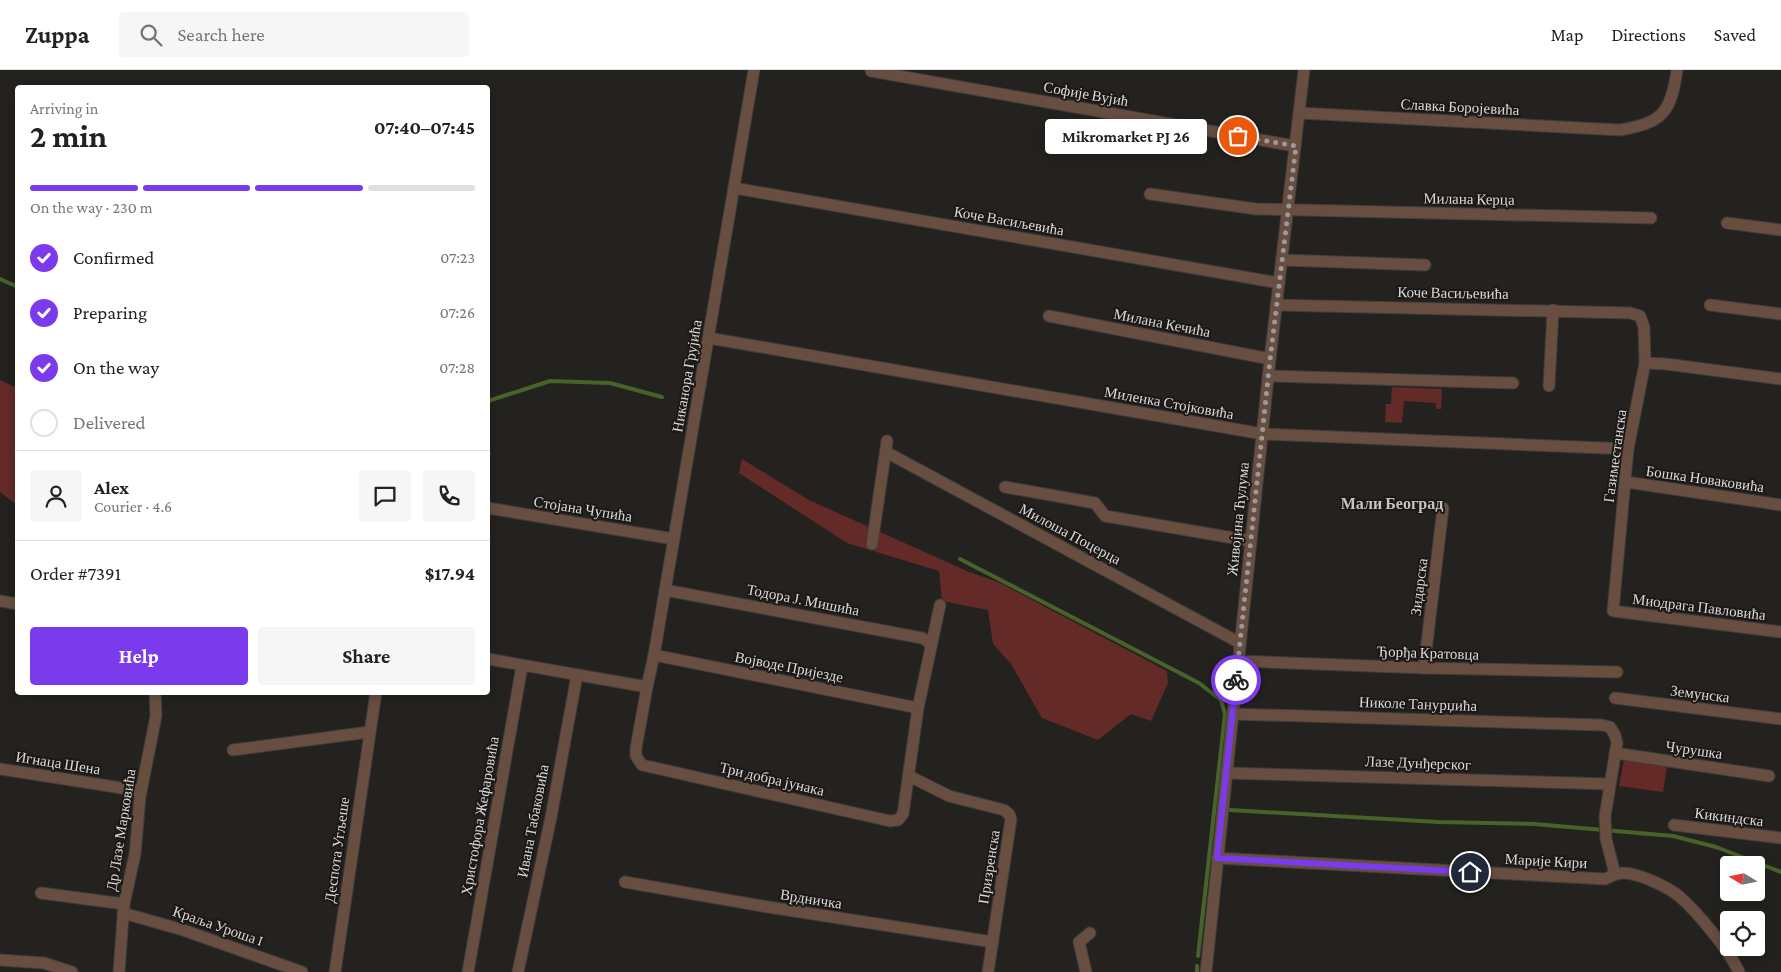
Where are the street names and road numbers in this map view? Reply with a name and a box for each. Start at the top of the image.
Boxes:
street label: Софије Вујић [1042,79,1130,109]
street label: Славка Боројевића [1400,96,1520,118]
street label: Милана Керца [1423,190,1515,208]
street label: Коче Васиљевића [953,203,1066,239]
street label: Коче Васиљевића [1397,284,1509,302]
street label: Милана Кечића [1112,306,1212,340]
street label: Никанора Грујића [669,318,705,434]
street label: Миленка Стојковића [1103,384,1235,422]
street label: Газиместанска [1601,408,1630,504]
street label: Живојина Ћулума [1224,461,1252,577]
street label: Бошка Новаковића [1645,463,1766,495]
street label: Стојана Чупића [533,493,634,525]
street label: Милоша Поцерца [1017,501,1124,568]
street label: Зидарска [1408,557,1430,617]
street label: Тодора Ј. Мишића [745,581,861,619]
street label: Миодрага Павловића [1631,591,1767,623]
street label: Ђорђа Кратовца [1377,643,1480,663]
street label: Војводе Пријезде [733,649,845,685]
street label: Земунска [1669,682,1731,706]
street label: Николе Танурџића [1359,694,1478,714]
street label: Христофора Жефаровића [458,735,502,897]
street label: Чурушка [1665,738,1724,762]
street label: Игнаца Шена [14,748,102,778]
street label: Лазе Дунђерског [1365,753,1471,773]
street label: Три добра јунака [718,759,826,799]
street label: Ивана Табаковића [514,763,552,879]
street label: Др Лазе Марковића [103,767,139,892]
street label: Деспота Угљеше [322,796,352,904]
street label: Кикиндска [1694,805,1765,829]
street label: Призренска [975,828,1003,905]
street label: Марије Кири [1504,851,1588,871]
street label: Врдничка [779,886,843,912]
street label: Краља Уроша I [171,903,265,949]

